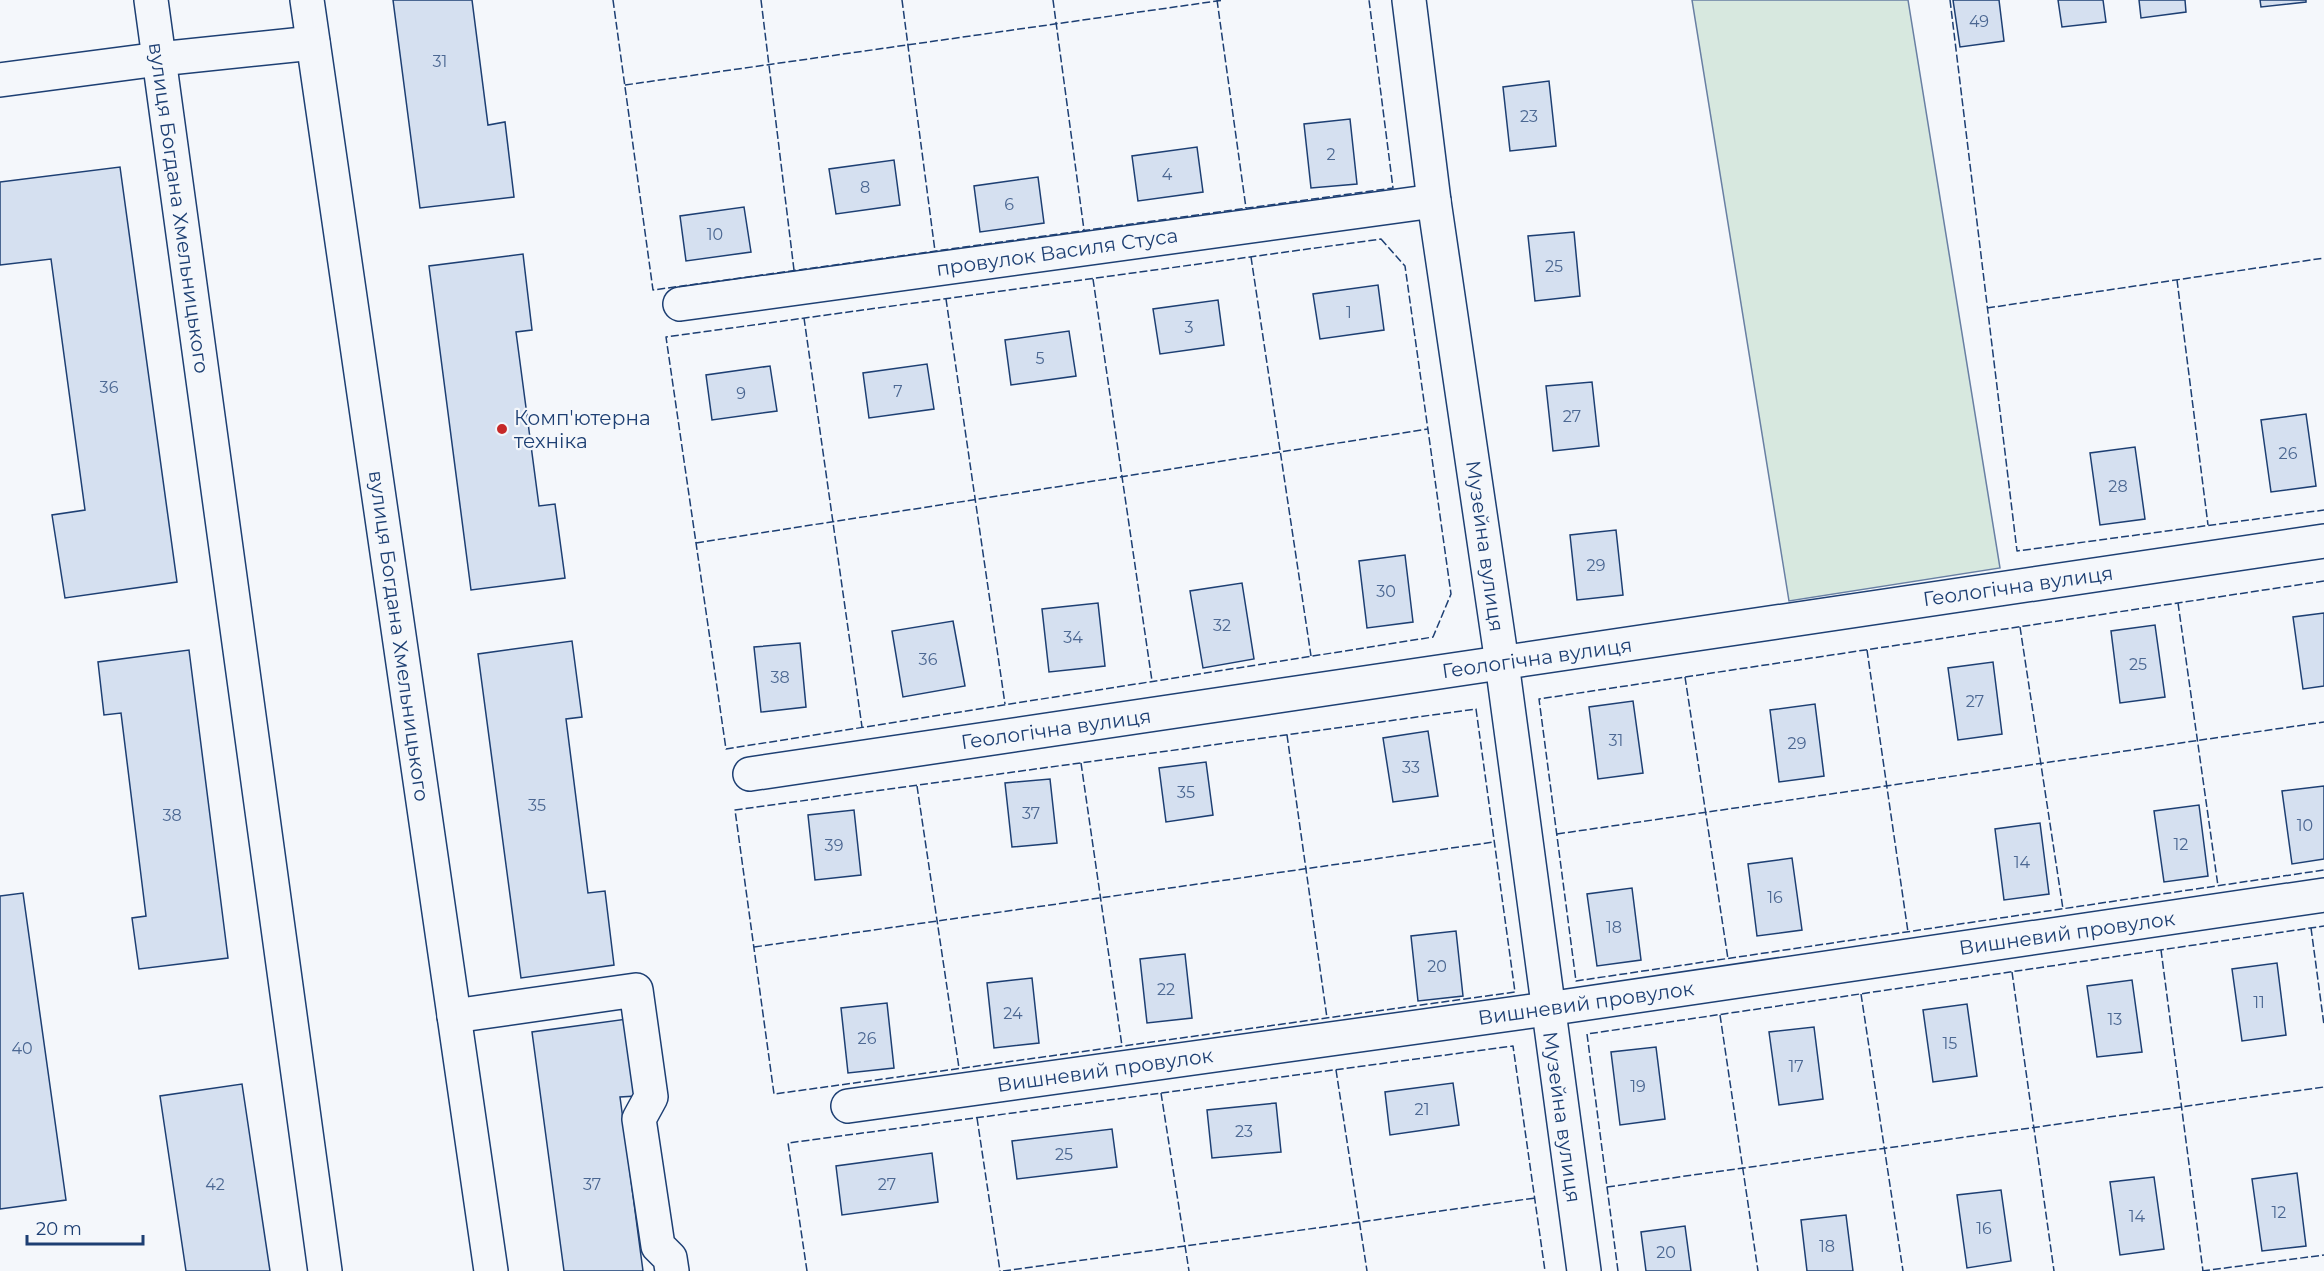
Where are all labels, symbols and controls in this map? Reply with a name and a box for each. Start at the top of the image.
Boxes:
house number: 49 [1969,12,1989,31]
street label: вулиця Богдана Хмельницького [144,41,214,375]
house number: 31 [433,52,447,71]
house number: 23 [1520,107,1538,126]
house number: 2 [1326,145,1336,164]
house number: 4 [1162,165,1173,184]
house number: 8 [860,178,870,197]
house number: 6 [1004,195,1014,214]
street label: провулок Василя Стуса [935,223,1179,281]
house number: 10 [707,225,723,244]
house number: 25 [1545,257,1563,276]
house number: 1 [1346,303,1352,322]
house number: 3 [1184,318,1194,337]
house number: 5 [1035,349,1045,368]
house number: 36 [100,378,119,397]
house number: 7 [893,382,903,401]
house number: 9 [736,384,746,403]
place label: Комп'ютерна техніка [514,406,651,453]
house number: 27 [1563,407,1581,426]
marker: Комп'ютерна техніка [495,422,509,436]
house number: 26 [2279,444,2298,463]
street label: Музейна вулиця [1461,459,1509,633]
street label: вулиця Богдана Хмельницького [364,469,434,803]
house number: 28 [2108,477,2128,496]
house number: 29 [1587,556,1605,575]
street label: Геологічна вулиця [1921,561,2115,611]
house number: 30 [1376,582,1396,601]
house number: 32 [1213,616,1231,635]
house number: 34 [1063,628,1083,647]
street label: Геологічна вулиця [1440,633,1634,683]
house number: 36 [919,650,938,669]
house number: 25 [2129,655,2147,674]
house number: 38 [770,668,790,687]
house number: 27 [1966,692,1984,711]
street label: Геологічна вулиця [959,704,1153,754]
house number: 31 [1609,731,1623,750]
house number: 29 [1788,734,1806,753]
house number: 33 [1402,758,1420,777]
house number: 35 [1177,783,1195,802]
house number: 35 [528,796,546,815]
house number: 37 [1022,804,1040,823]
house number: 38 [162,806,182,825]
house number: 10 [2297,816,2313,835]
house number: 12 [2174,835,2188,854]
house number: 39 [825,836,843,855]
house number: 14 [2014,853,2031,872]
house number: 16 [1767,888,1783,907]
street label: Вишневий провулок [1957,906,2177,960]
house number: 18 [1606,918,1622,937]
house number: 20 [1427,957,1447,976]
street label: Вишневий провулок [1476,976,1696,1030]
house number: 22 [1157,980,1175,999]
house number: 11 [2253,993,2265,1012]
house number: 24 [1003,1004,1023,1023]
house number: 13 [2108,1010,2122,1029]
house number: 26 [858,1029,877,1048]
street label: Музейна вулиця [1538,1030,1586,1204]
house number: 15 [1943,1034,1957,1053]
house number: 40 [11,1039,33,1058]
street label: Вишневий провулок [995,1043,1215,1097]
house number: 17 [1788,1057,1804,1076]
house number: 19 [1630,1077,1646,1096]
house number: 21 [1415,1100,1429,1119]
house number: 23 [1235,1122,1253,1141]
house number: 25 [1055,1145,1073,1164]
house number: 42 [205,1175,225,1194]
house number: 37 [583,1175,601,1194]
house number: 27 [878,1175,896,1194]
house number: 12 [2272,1203,2286,1222]
house number: 14 [2129,1207,2146,1226]
scale bar [27,1208,142,1246]
text: 20 m [36,1218,82,1240]
house number: 16 [1976,1219,1992,1238]
house number: 18 [1819,1237,1835,1256]
house number: 20 [1656,1243,1676,1262]

